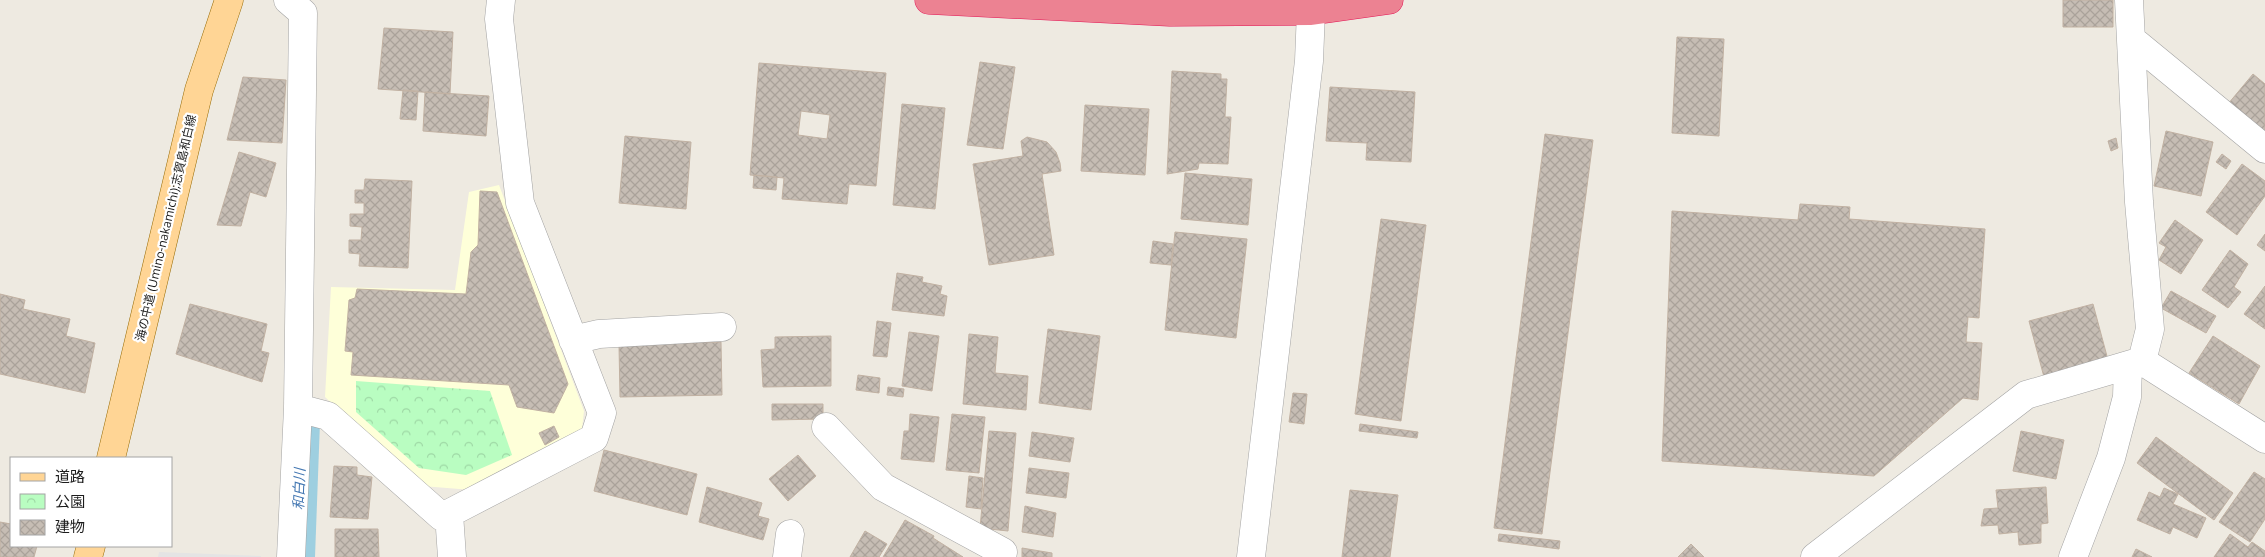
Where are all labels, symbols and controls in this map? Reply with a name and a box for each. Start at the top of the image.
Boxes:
street label: 海の中道 (Umino-nakamichi);志賀島和白線 [131,113,200,343]
legend [10,457,172,547]
text: 道路 [55,466,85,486]
water label: 和白川 [288,466,309,510]
text: 公園 [55,491,85,511]
text: 建物 [55,516,85,536]

